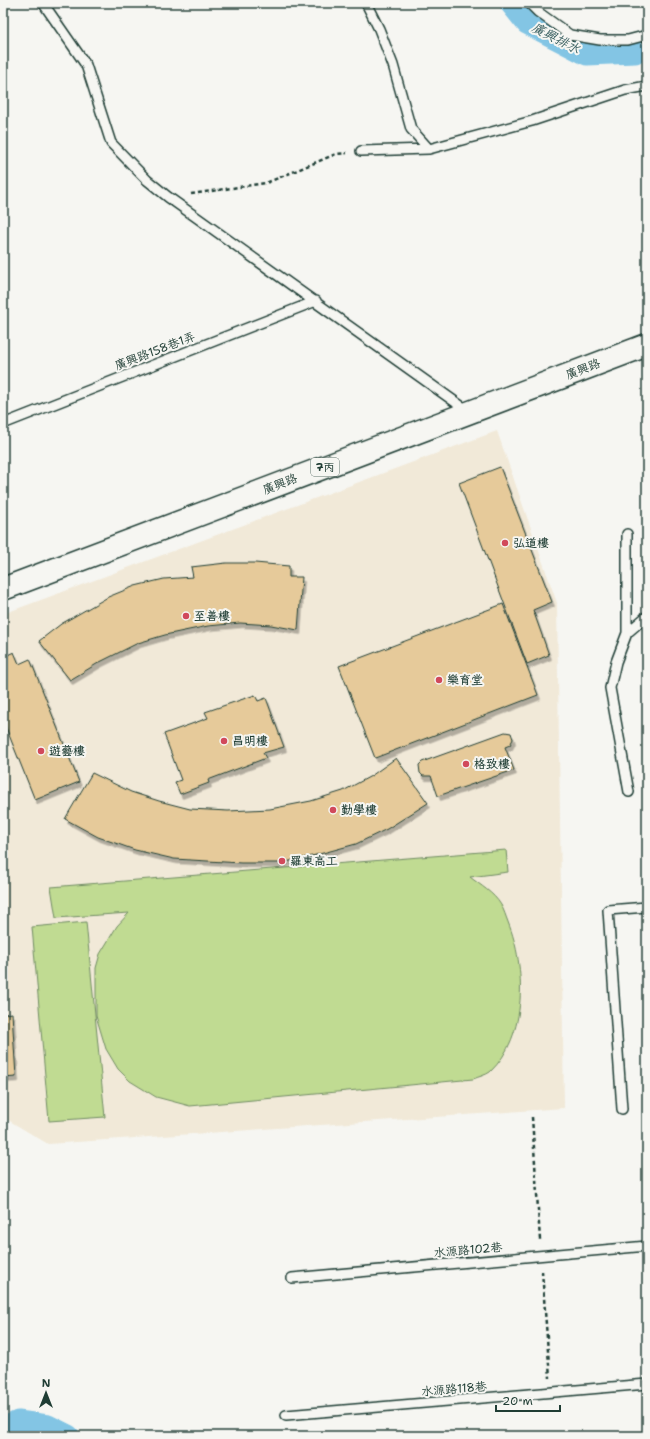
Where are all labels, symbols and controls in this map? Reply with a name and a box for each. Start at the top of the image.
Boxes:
water label: 廣興排水 [529,19,584,58]
street label: 廣興路158巷1弄 [112,328,198,374]
street label: 廣興路 [563,355,603,383]
road number: 7丙 [311,458,339,476]
street label: 廣興路 [260,470,300,498]
place label: 弘道樓 [513,535,549,551]
marker: 弘道樓 [500,538,510,548]
place label: 至善樓 [194,608,230,624]
marker: 至善樓 [181,611,191,621]
place label: 樂育堂 [447,672,483,688]
marker: 樂育堂 [434,675,444,685]
place label: 昌明樓 [232,733,268,749]
marker: 昌明樓 [219,736,229,746]
place label: 遊藝樓 [49,743,85,759]
marker: 遊藝樓 [36,746,46,756]
place label: 格致樓 [474,756,510,772]
marker: 格致樓 [461,759,471,769]
place label: 勤學樓 [341,802,377,818]
marker: 勤學樓 [328,805,338,815]
place label: 羅東高工 [290,853,338,869]
marker: 羅東高工 [277,856,287,866]
street label: 水源路102巷 [433,1239,503,1261]
north arrow [26,1373,66,1413]
text: N [42,1376,51,1391]
street label: 水源路118巷 [421,1378,487,1400]
scale bar [496,1387,560,1413]
text: 20 m [502,1393,533,1409]

